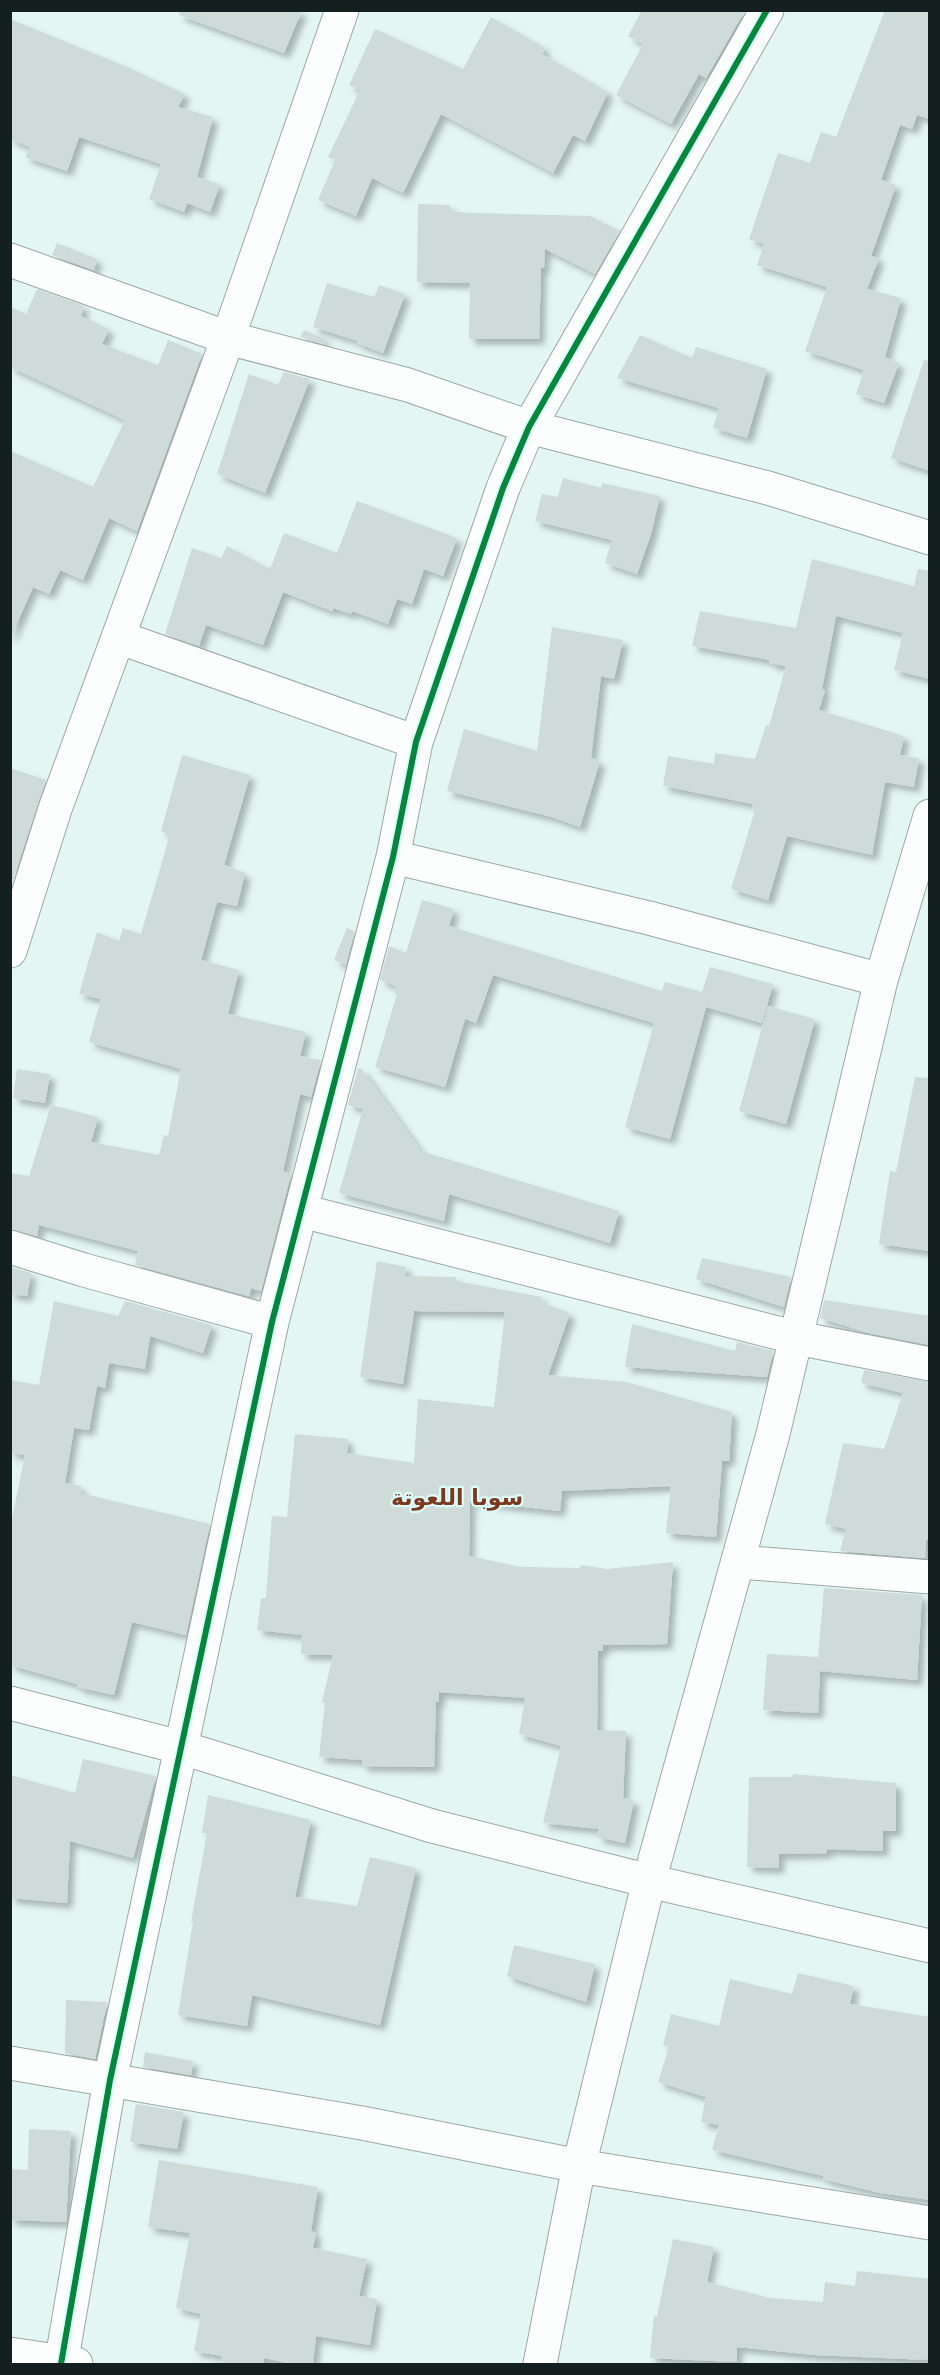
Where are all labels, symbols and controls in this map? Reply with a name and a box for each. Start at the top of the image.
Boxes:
district label: سوبا اللعوتة [391,1485,523,1511]

